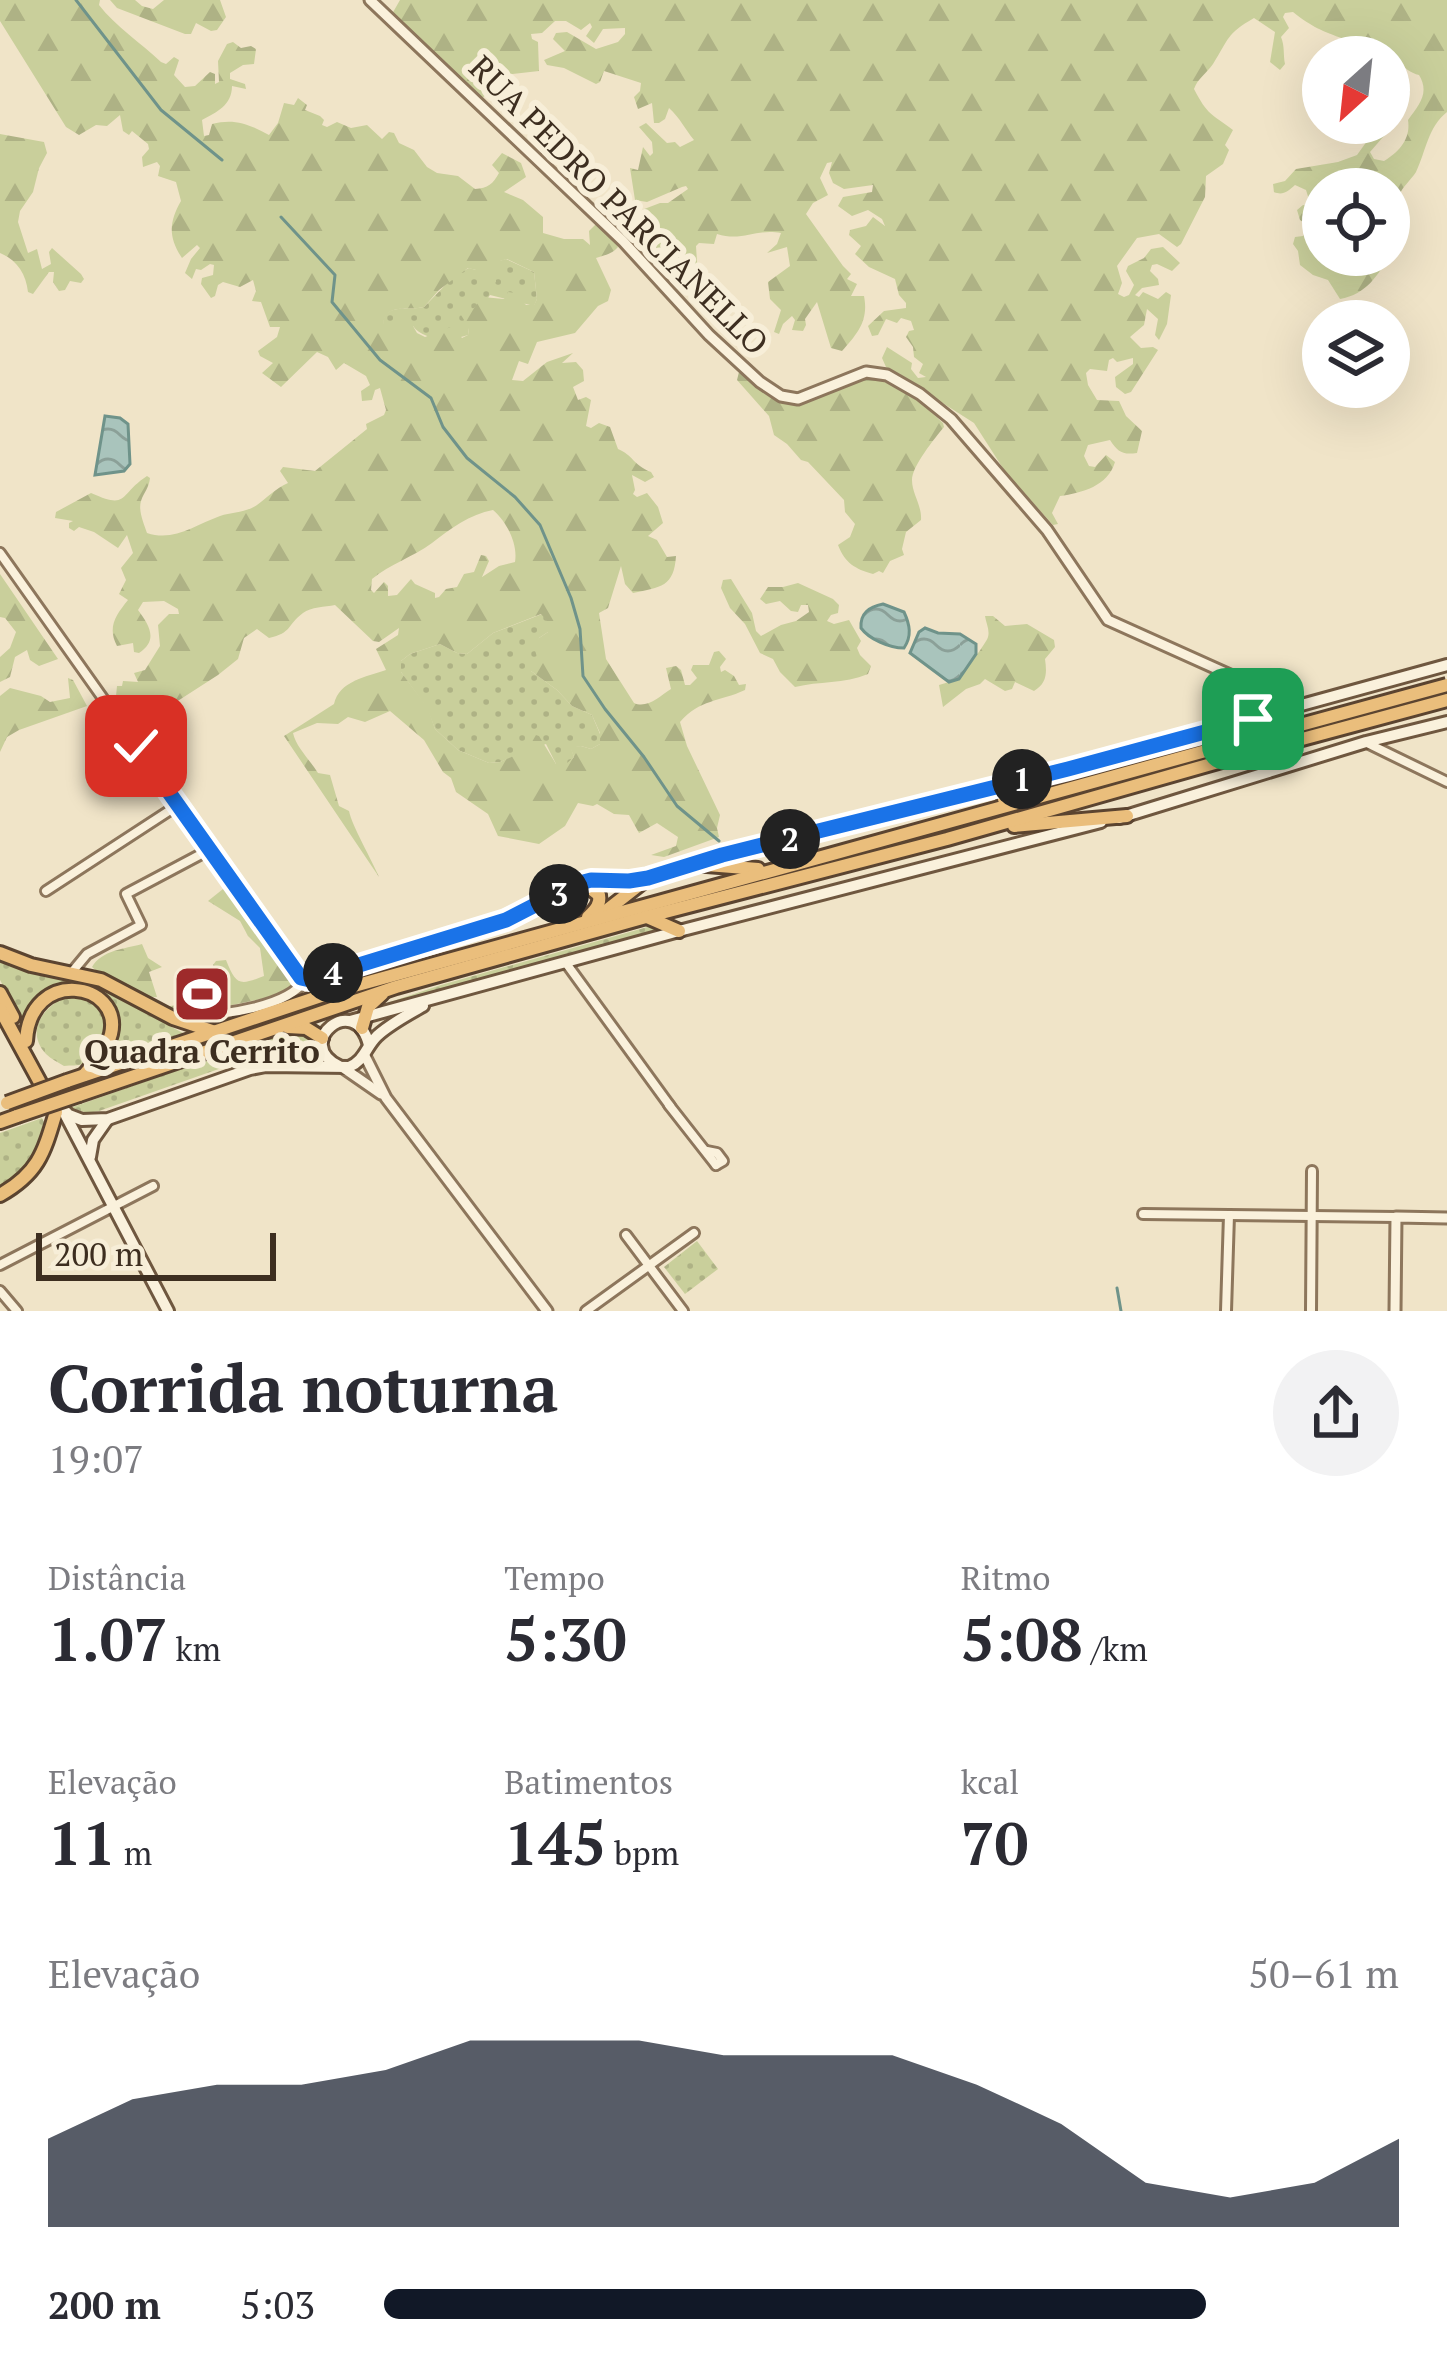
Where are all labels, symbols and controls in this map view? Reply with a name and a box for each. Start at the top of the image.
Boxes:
north arrow [1302,36,1410,144]
map controls [1302,36,1410,408]
street label: RUA PEDRO PARCIANELLO [461,46,778,363]
button: locate [1302,168,1410,276]
button: layers [1302,300,1410,408]
pin [1202,668,1304,770]
icon: arrive [1220,686,1286,752]
pin [85,695,187,797]
icon: check [103,713,169,779]
pin: 1 [992,749,1052,809]
text: 1 [1013,757,1031,800]
pin: 2 [760,809,820,869]
text: 2 [781,817,799,860]
pin: 3 [529,864,589,924]
text: 3 [550,872,568,915]
pin: 4 [303,943,363,1003]
text: 4 [324,951,342,994]
sports icon: Quadra Cerrito [171,963,233,1025]
place label: Quadra Cerrito [84,1029,320,1072]
scale bar [36,1227,276,1280]
text: 200 m [54,1232,143,1275]
text: Corrida noturna [48,1343,558,1431]
button: share [1273,1350,1399,1476]
text: 19:07 [48,1432,144,1484]
text: Distância [48,1556,186,1599]
text: Tempo [504,1556,605,1599]
text: Ritmo [961,1556,1051,1599]
text: 1.07 [48,1599,167,1678]
text: 5:30 [504,1599,627,1678]
text: 5:08 [961,1599,1083,1678]
text: km [167,1627,221,1670]
text: /km [1083,1627,1148,1670]
text: Elevação [48,1760,177,1803]
text: Batimentos [504,1760,673,1803]
text: kcal [961,1760,1019,1803]
text: 11 [48,1803,116,1882]
text: 145 [504,1803,606,1882]
text: 70 [961,1803,1028,1882]
text: m [116,1831,152,1874]
text: bpm [606,1831,679,1874]
text: Elevação [48,1947,200,1999]
text: 50–61 m [1248,1947,1399,1999]
text: 200 m [48,2278,161,2330]
text: 5:03 [240,2278,315,2330]

